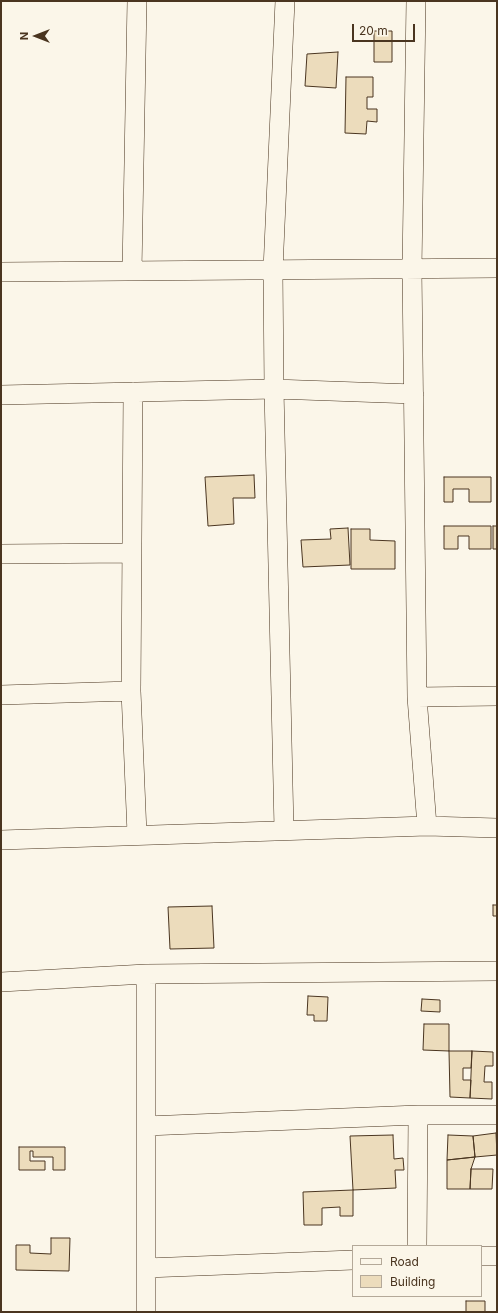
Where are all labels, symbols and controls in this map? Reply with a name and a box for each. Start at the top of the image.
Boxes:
north arrow [16,16,56,56]
scale bar [354,16,417,42]
text: 20 m [359,23,388,38]
text: N [17,32,31,40]
legend [352,1245,482,1297]
text: Road [390,1254,419,1269]
text: Building [390,1274,435,1289]

